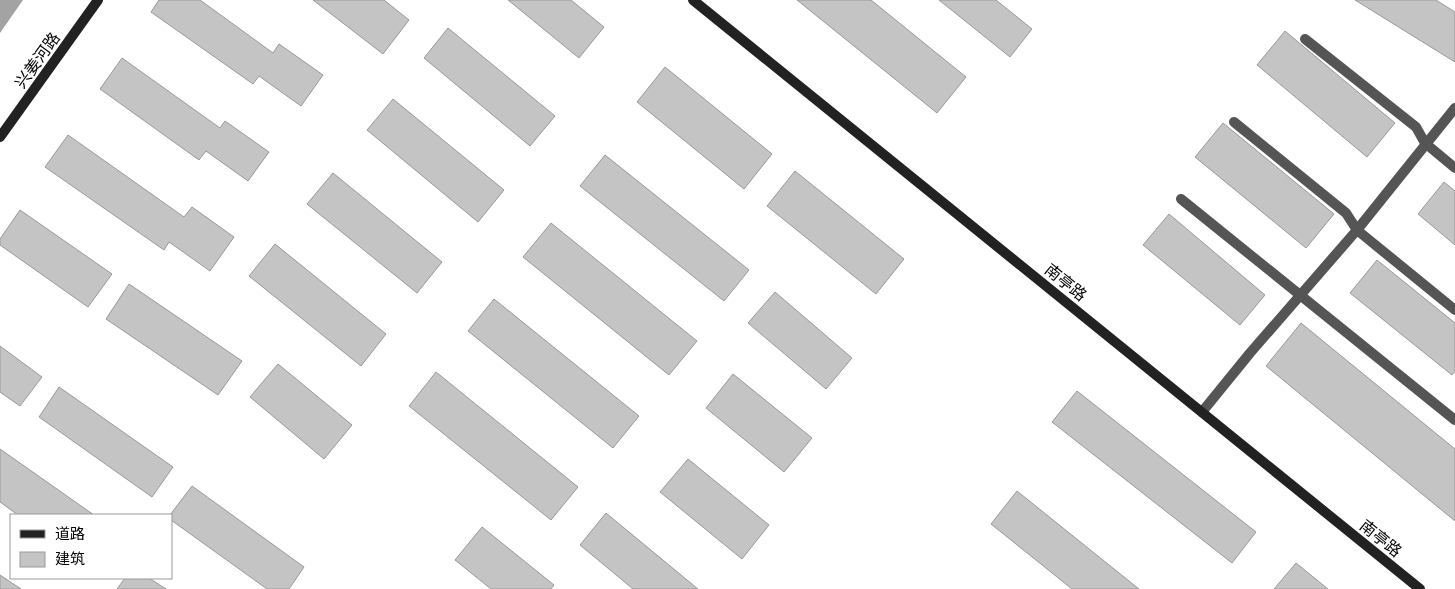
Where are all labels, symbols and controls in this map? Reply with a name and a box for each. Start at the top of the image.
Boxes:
street label: 兴姜河路 [9,28,65,92]
street label: 南亭路 [1040,258,1092,306]
legend [10,514,172,579]
street label: 南亭路 [1355,514,1407,562]
text: 道路 [55,523,85,543]
text: 建筑 [55,548,85,568]

